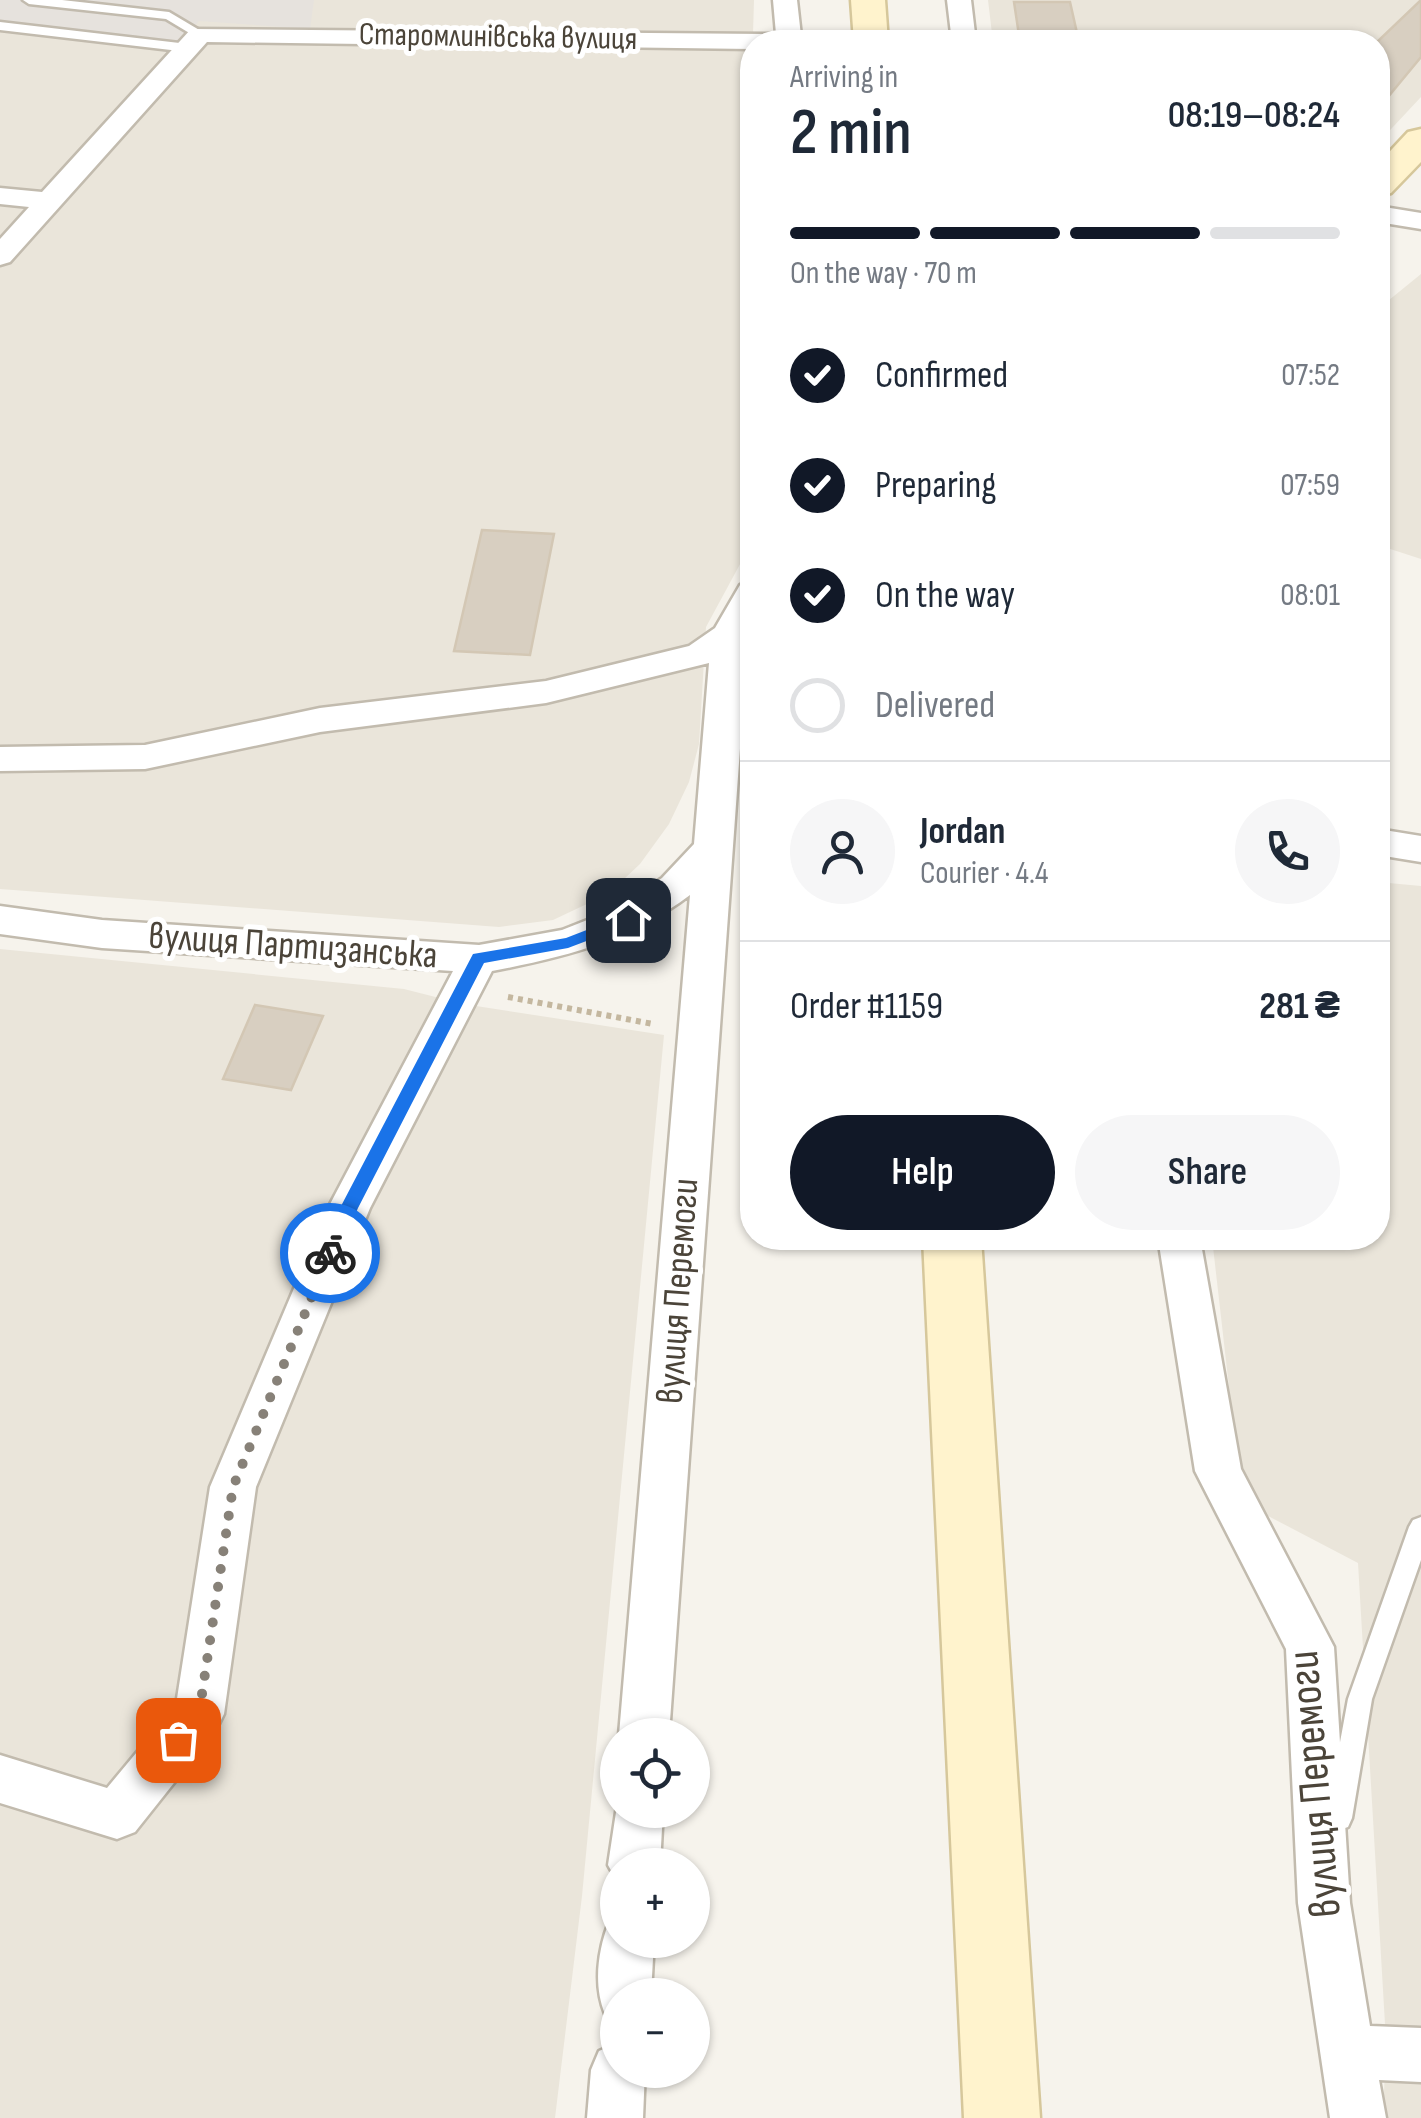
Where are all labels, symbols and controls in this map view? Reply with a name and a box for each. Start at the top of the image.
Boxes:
street label: Старомлинівська вулиця [359,15,637,59]
text: Arriving in [790,58,898,97]
text: 08:19–08:24 [1168,93,1340,138]
text: 2 min [790,95,912,173]
text: On the way · 70 m [790,254,977,293]
icon: check [790,348,845,403]
text: Confirmed [875,353,1008,398]
text: 07:52 [1281,356,1340,395]
icon: check [790,458,845,513]
text: Preparing [875,463,996,508]
text: 07:59 [1280,466,1340,505]
icon: check [790,568,845,623]
text: On the way [875,573,1015,618]
text: 08:01 [1280,576,1340,615]
text: Delivered [875,683,995,728]
button: person [790,799,895,904]
button: phone [1235,799,1340,904]
text: Jordan [920,809,1005,854]
text: Courier · 4.4 [920,854,1048,893]
pin [586,878,671,963]
icon: home [601,893,656,948]
street label: вулиця Партизанська [147,913,439,979]
text: Order #1159 [790,984,943,1029]
text: 281 ₴ [1259,984,1340,1029]
button: Help [790,1115,1055,1230]
button: Share [1075,1115,1340,1230]
street label: вулиця Перемоги [648,1177,708,1405]
courier [280,1203,380,1303]
icon: bike [303,1226,358,1281]
street label: вулиця Перемоги [1276,1648,1354,1920]
pin [136,1698,221,1783]
icon: bag [151,1713,206,1768]
map controls [600,1718,710,2088]
button: locate [600,1718,710,1828]
button: + [600,1848,710,1958]
button: − [600,1978,710,2088]

